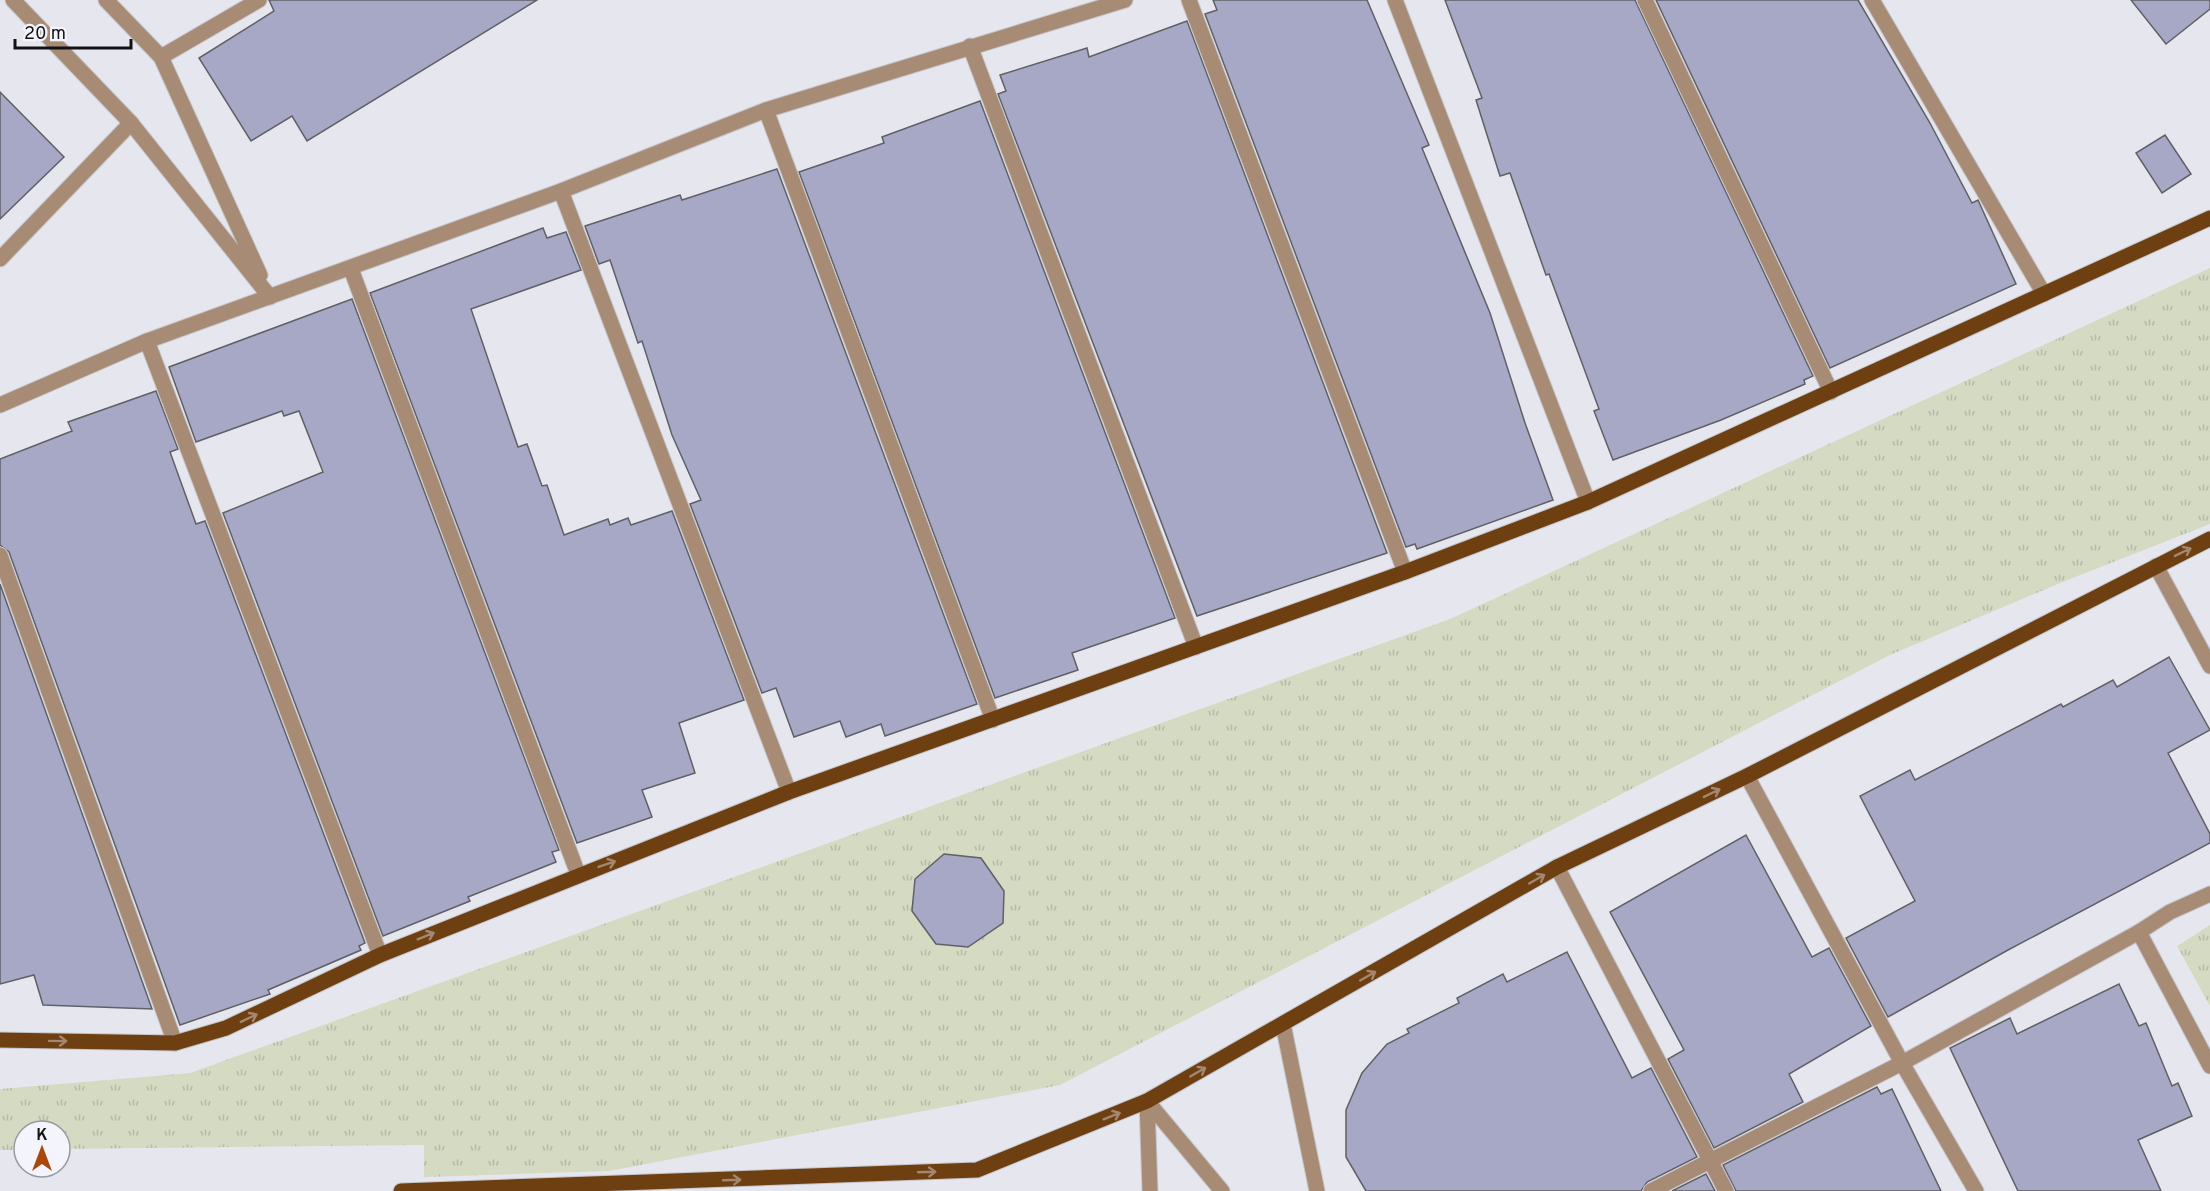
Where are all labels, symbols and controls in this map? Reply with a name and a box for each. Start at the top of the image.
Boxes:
scale bar [15,12,130,50]
text: 20 m [24,23,66,46]
one-way arrow [2173,546,2191,558]
one-way arrow [1703,787,1721,799]
one-way arrow [597,857,616,868]
one-way arrow [1528,873,1545,885]
one-way arrow [416,930,435,941]
one-way arrow [1359,969,1376,981]
one-way arrow [240,1011,258,1023]
one-way arrow [48,1035,68,1046]
one-way arrow [1189,1066,1206,1078]
one-way arrow [1102,1109,1120,1120]
north arrow [12,1119,72,1179]
text: K [36,1126,48,1146]
one-way arrow [917,1166,937,1177]
one-way arrow [722,1174,742,1185]

